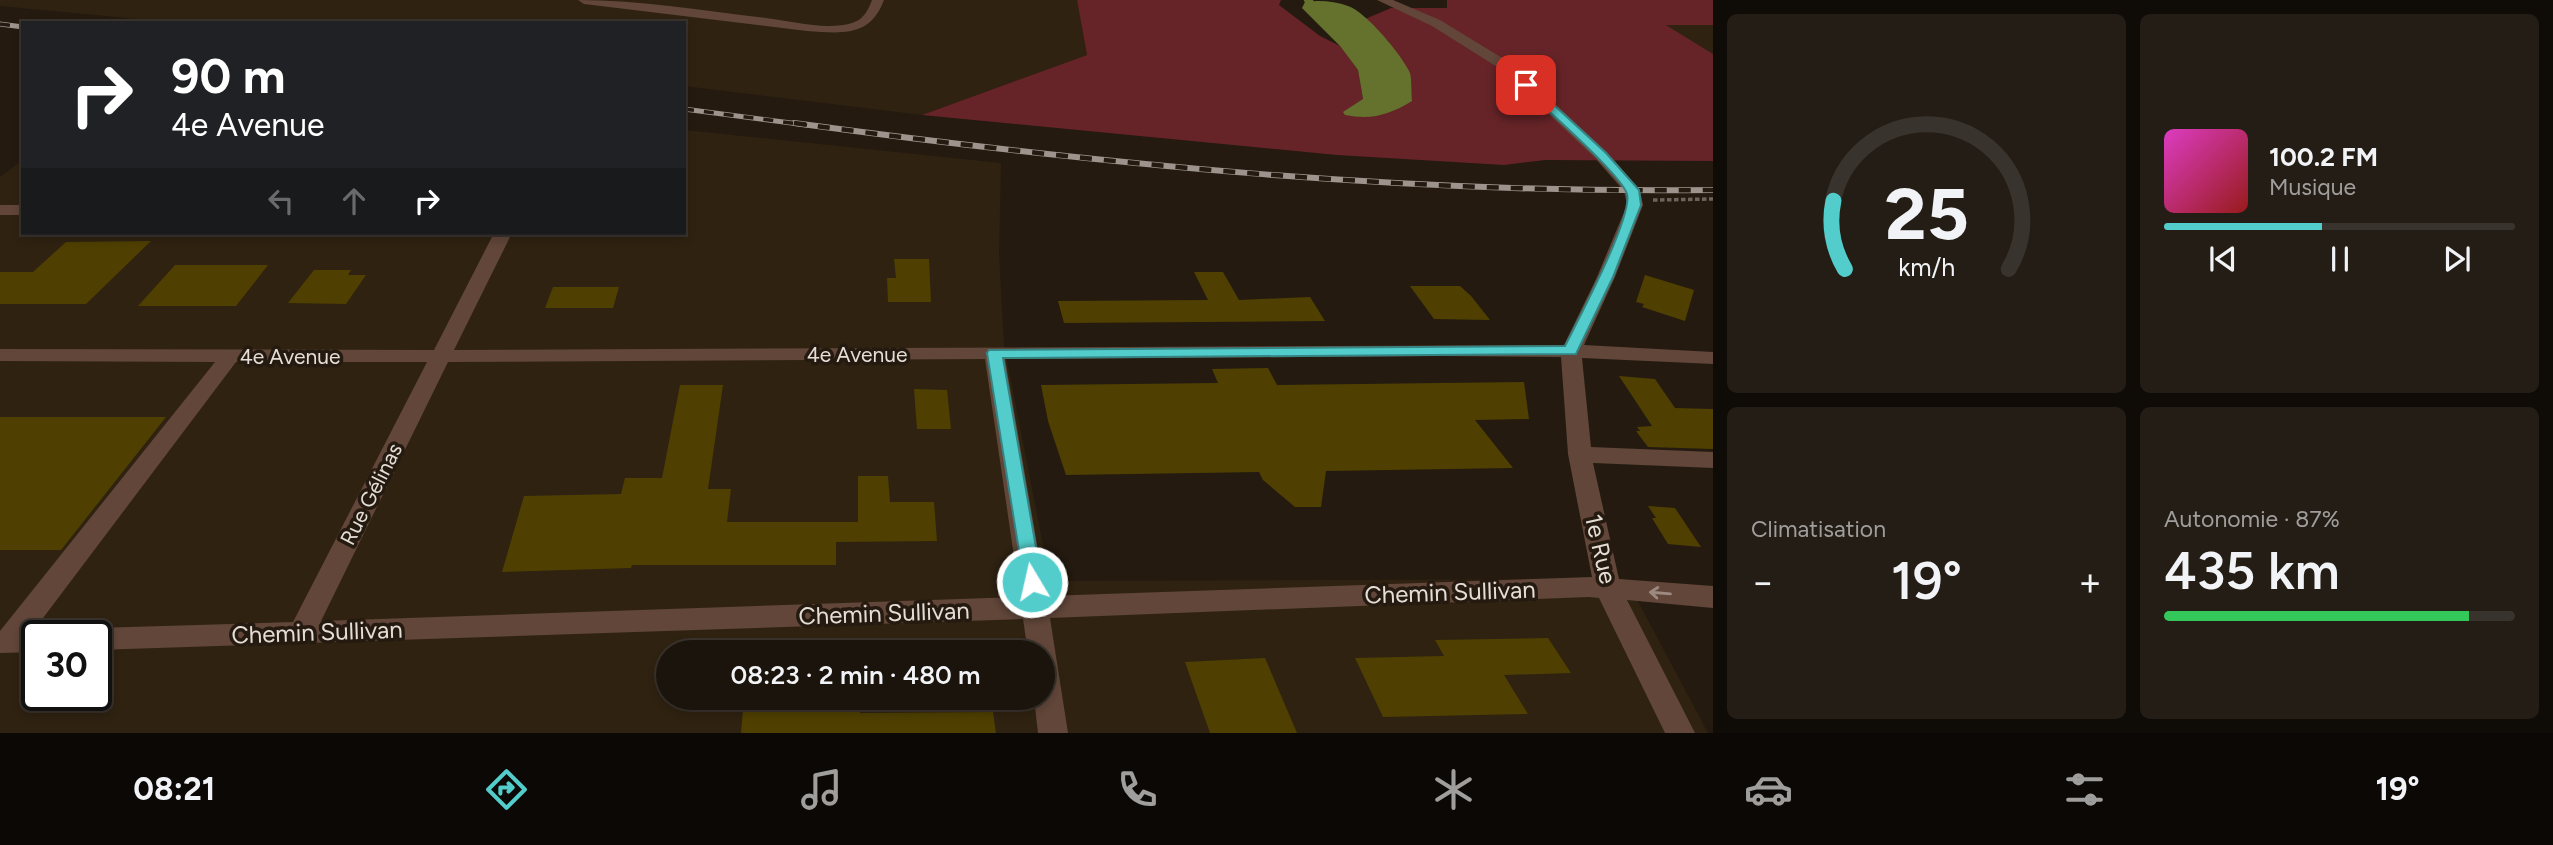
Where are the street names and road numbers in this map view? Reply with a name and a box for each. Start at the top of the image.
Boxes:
street label: 4e Avenue [807,342,907,367]
street label: 4e Avenue [240,344,340,369]
street label: Rue Gélinas [335,439,407,549]
street label: 1e Rue [1579,511,1623,587]
street label: Chemin Sullivan [1364,575,1536,609]
street label: Chemin Sullivan [798,596,970,630]
street label: Chemin Sullivan [231,615,403,649]

